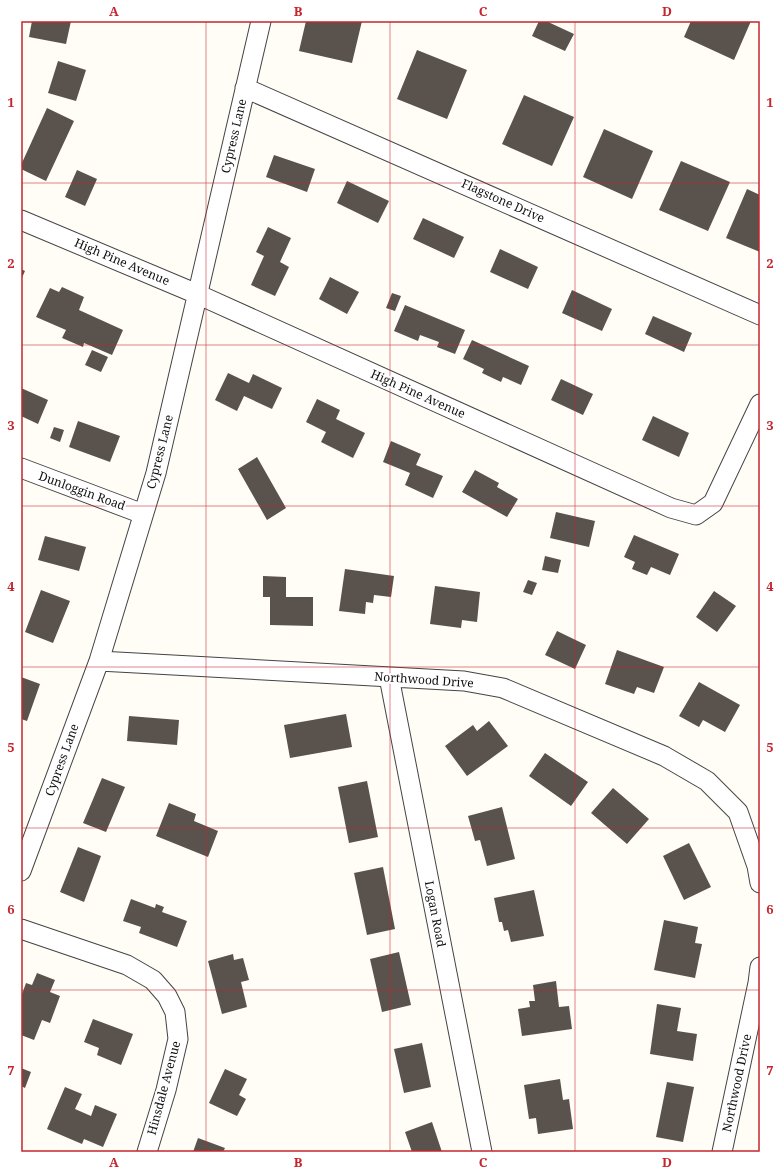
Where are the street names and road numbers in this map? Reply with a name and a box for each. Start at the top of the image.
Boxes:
street label: Cypress Lane [217,97,250,175]
street label: Flagstone Drive [459,175,548,226]
street label: High Pine Avenue [72,234,172,289]
street label: High Pine Avenue [368,365,468,422]
street label: Cypress Lane [142,413,177,491]
street label: Dunloggin Road [36,467,129,514]
street label: Northwood Drive [374,668,474,691]
street label: Cypress Lane [41,721,83,798]
street label: Logan Road [421,879,450,949]
street label: Northwood Drive [718,1032,755,1133]
street label: Hinsdale Avenue [143,1039,184,1137]

